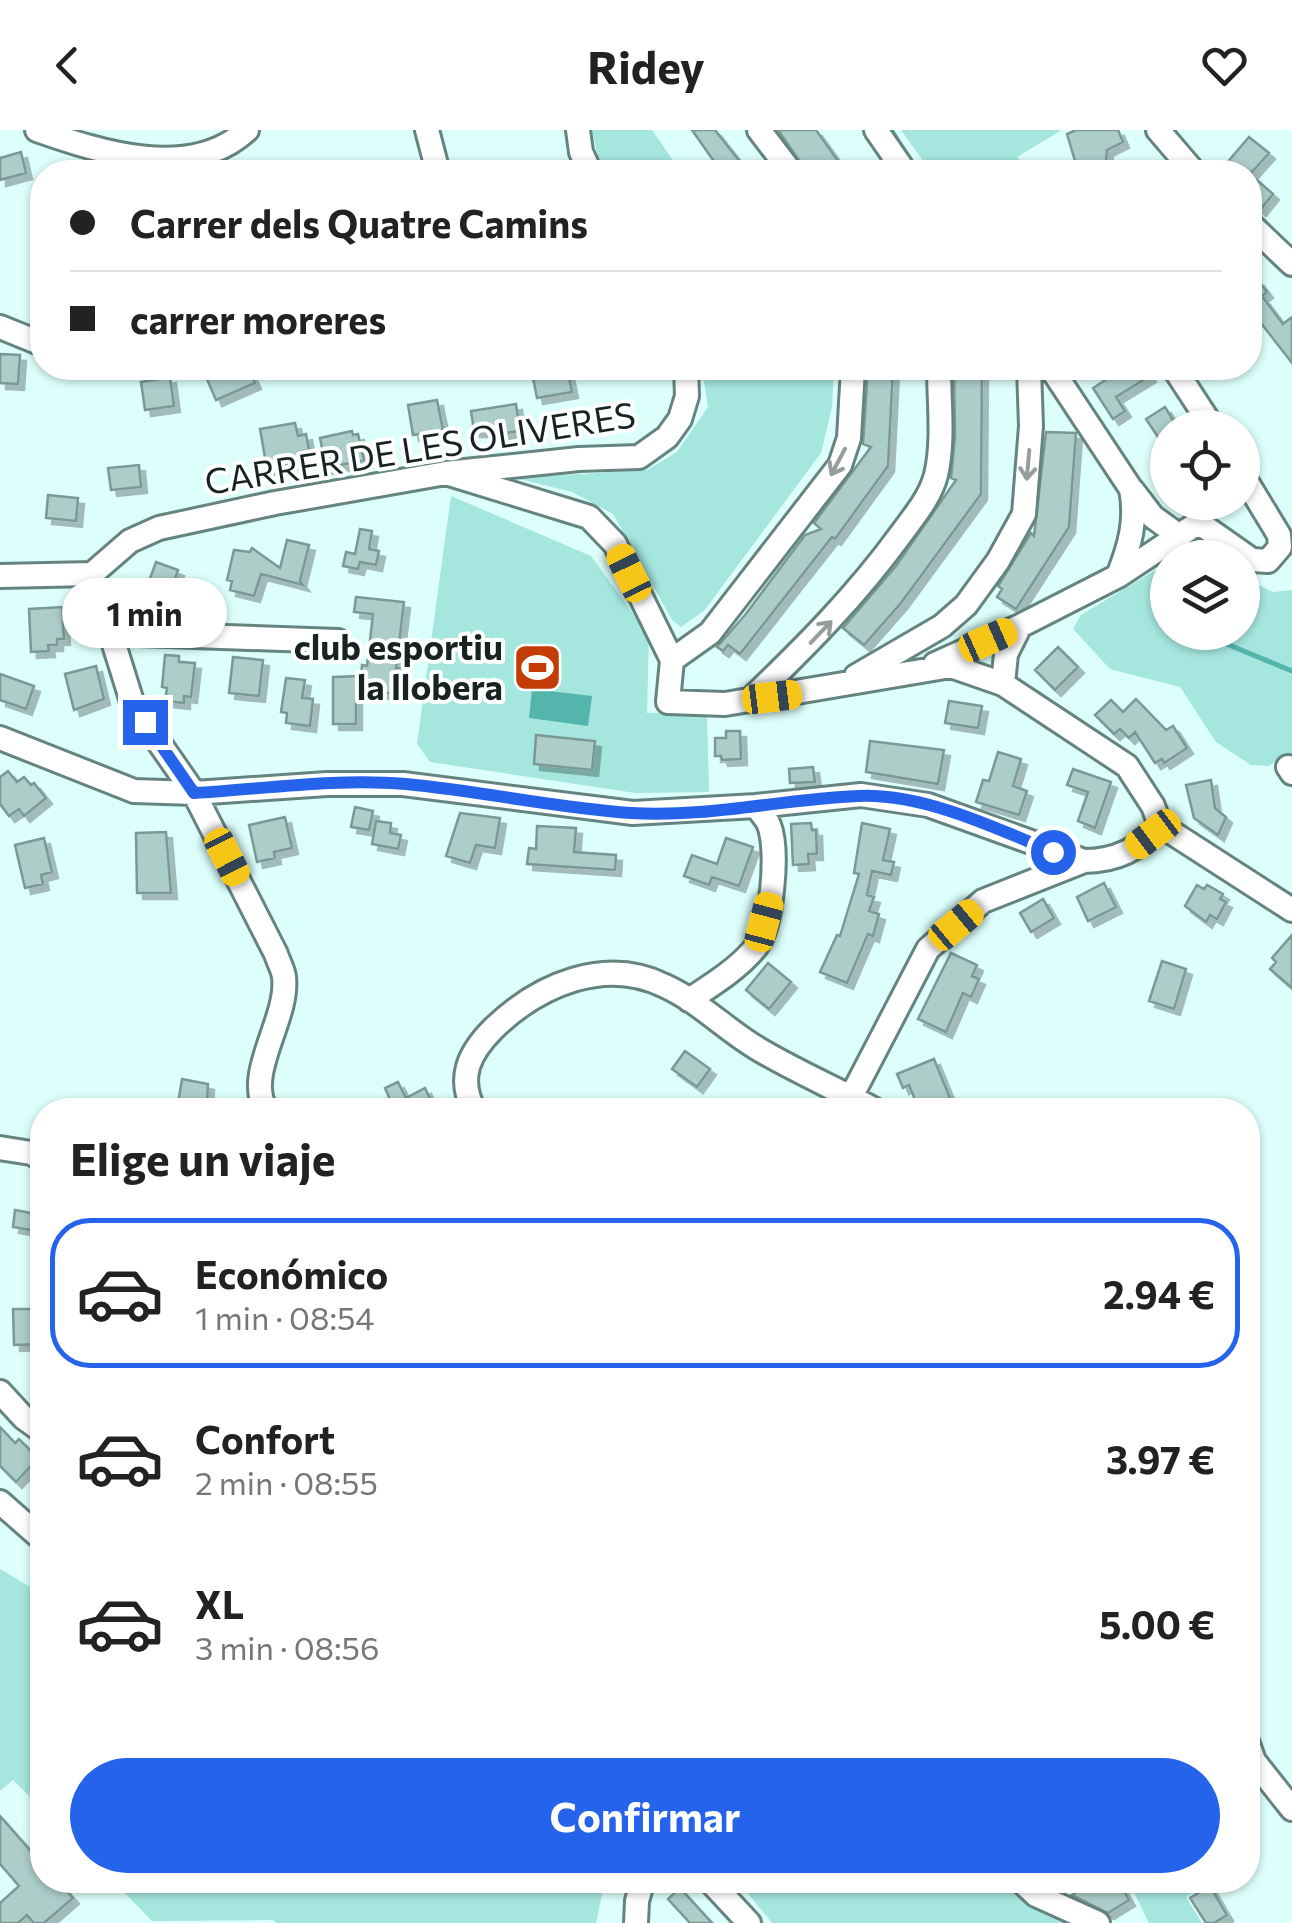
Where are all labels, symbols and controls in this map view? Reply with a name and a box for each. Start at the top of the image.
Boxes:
icon: back [40,38,95,93]
text: Ridey [587,38,705,93]
icon: heart [1197,38,1252,93]
text: Carrer dels Quatre Camins [130,199,588,246]
text: carrer moreres [130,295,386,342]
street label: CARRER DE LES OLIVERES [201,391,638,502]
map controls [1150,410,1260,650]
button: locate [1150,410,1260,520]
one-way arrow [828,447,847,476]
one-way arrow [1018,448,1037,480]
car [602,539,656,607]
button: layers [1150,540,1260,650]
callout: 1 min [62,577,228,647]
text: 1 min [107,593,182,633]
car [954,614,1022,666]
one-way arrow [808,620,832,644]
place label: club esportiu la llobera [294,624,503,707]
sports icon: club esportiu la llobera [512,642,564,694]
car [740,678,804,716]
route end [123,700,168,745]
car [1120,804,1186,864]
car [200,823,254,891]
route start [1031,830,1076,875]
car [742,889,786,955]
car [923,894,989,956]
text: Elige un viaje [70,1130,335,1185]
icon: car [75,1248,165,1338]
text: Económico [195,1250,388,1297]
text: 2.94 € [1103,1270,1215,1317]
text: 1 min · 08:54 [195,1297,375,1337]
icon: car [75,1413,165,1503]
text: Confort [195,1415,335,1462]
text: 3.97 € [1106,1435,1215,1482]
text: 2 min · 08:55 [195,1462,378,1502]
icon: car [75,1578,165,1668]
text: XL [195,1580,244,1627]
text: 5.00 € [1099,1600,1215,1647]
text: 3 min · 08:56 [195,1627,379,1667]
button: Confirmar [70,1758,1220,1873]

